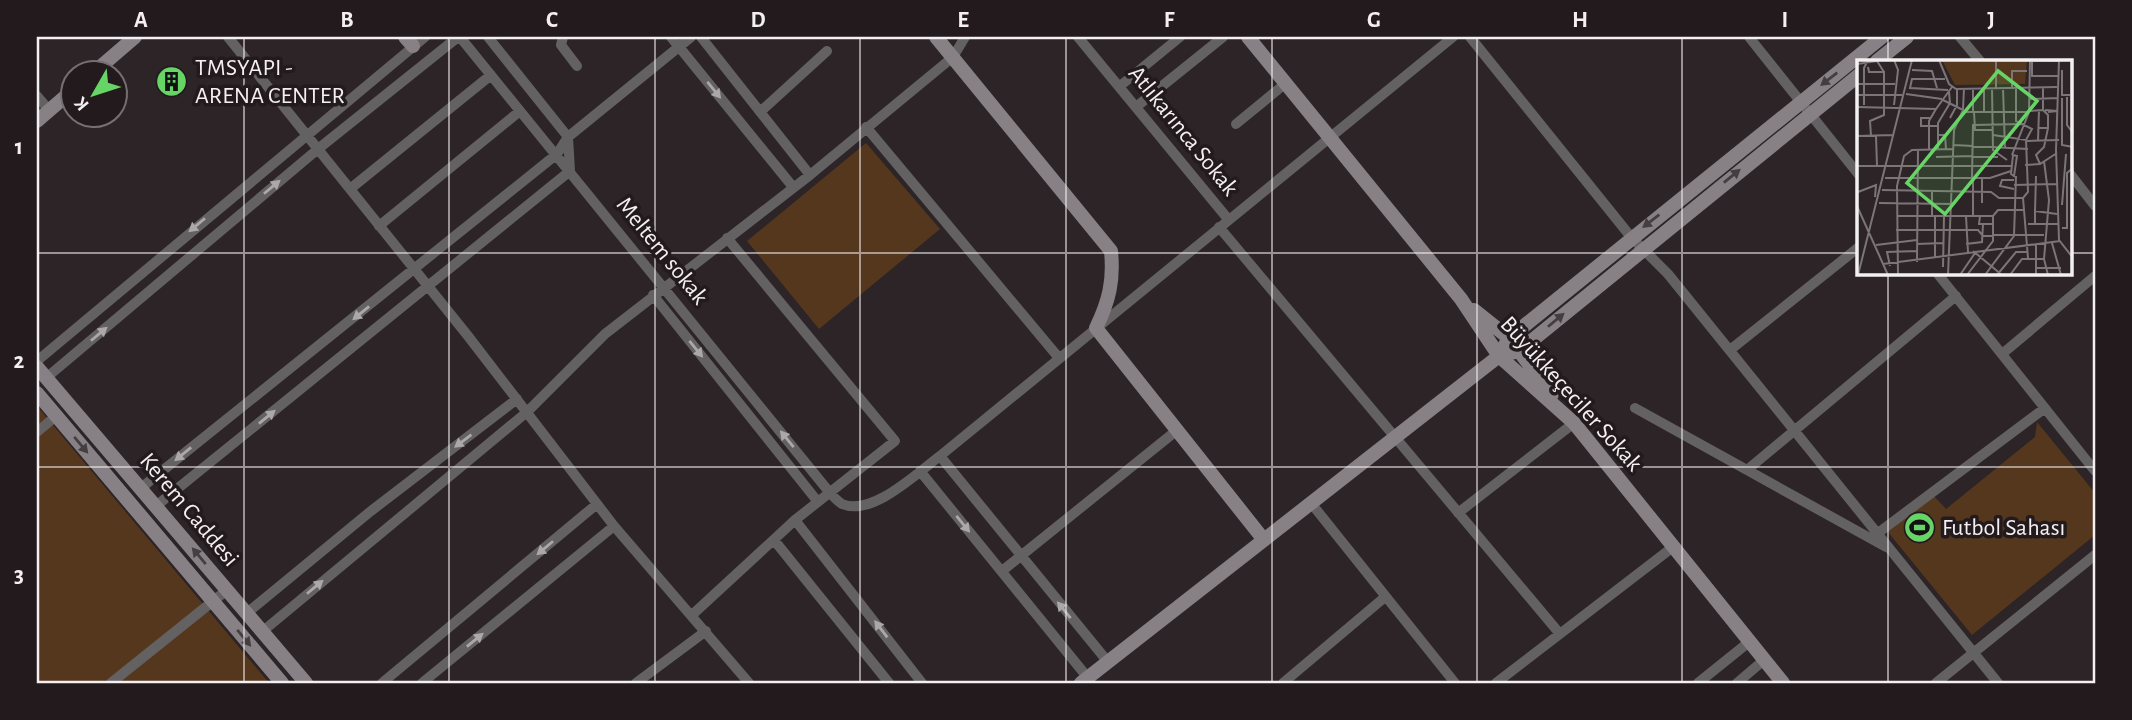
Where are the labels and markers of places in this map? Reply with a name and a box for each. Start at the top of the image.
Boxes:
place label: TMSYAPI - ARENA CENTER [195,56,345,108]
building icon: TMSYAPI - ARENA CENTER [155,65,189,99]
sports icon: Futbol Sahası [1902,511,1936,545]
place label: Futbol Sahası [1942,516,2065,540]

